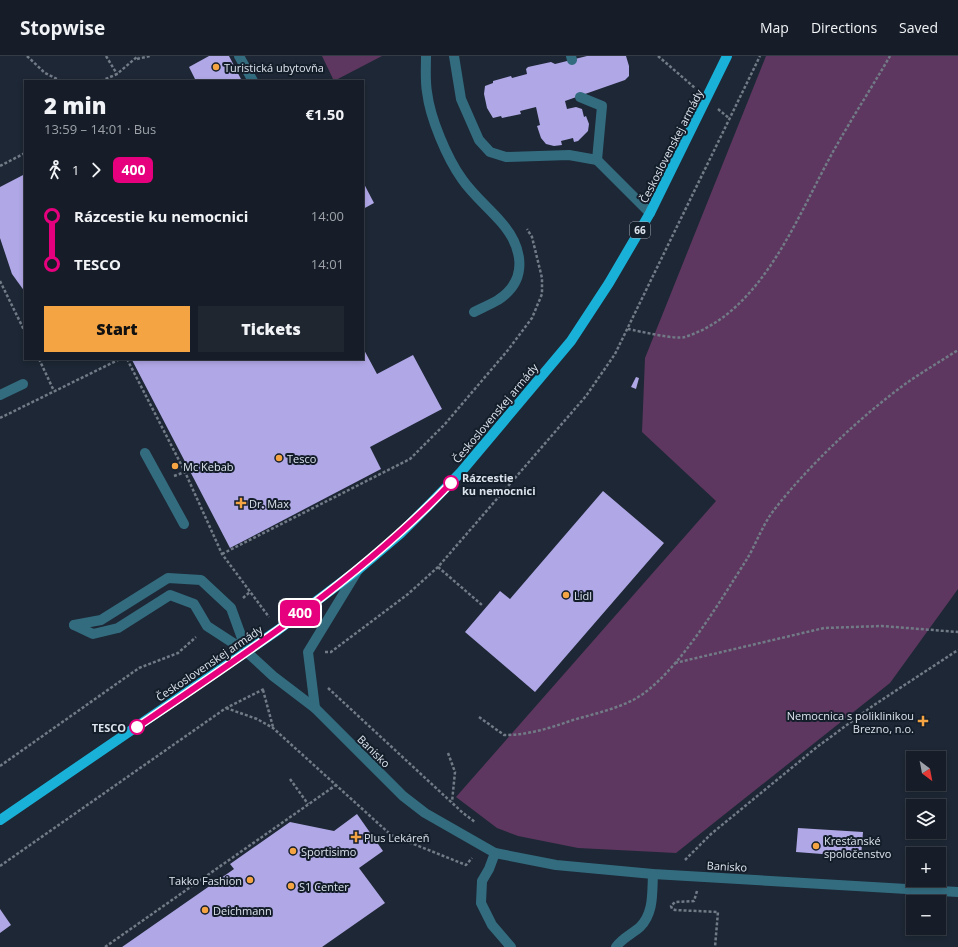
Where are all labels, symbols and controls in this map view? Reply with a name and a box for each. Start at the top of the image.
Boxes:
text: Stopwise [20,15,105,41]
text: Map [760,18,789,37]
text: Directions [811,18,877,37]
text: Saved [899,18,938,37]
place label: Turistická ubytovňa [224,60,324,75]
marker: Turistická ubytovňa [211,62,221,72]
street label: Československej armády [636,86,706,205]
text: 2 min [44,90,107,120]
text: €1.50 [305,104,344,124]
text: 13:59 – 14:01 · Bus [44,120,156,138]
icon: walk [44,159,66,181]
icon: forward [85,159,107,181]
text: 400 [121,160,145,179]
text: 1 [72,161,79,179]
text: Rázcestie ku nemocnici [74,206,248,226]
text: 14:00 [311,207,344,225]
road number: 66 [630,222,650,238]
text: TESCO [74,254,121,274]
text: 14:01 [311,255,344,273]
button: Start [44,306,190,352]
button: Tickets [198,306,344,352]
street label: Československej armády [449,360,541,466]
place label: Tesco [287,451,317,466]
marker: Tesco [274,453,284,463]
place label: Mc Kebab [183,459,234,474]
marker: Mc Kebab [170,461,180,471]
place label: Rázcestie ku nemocnici [462,470,536,498]
marker: Rázcestie ku nemocnici [443,475,459,491]
place label: Dr. Max [249,496,289,511]
marker: Dr. Max [236,498,246,508]
place label: Lidl [574,588,592,603]
marker: Lidl [561,590,571,600]
line badge: 400 [277,600,323,626]
text: 400 [288,603,312,622]
street label: Československej armády [153,621,266,704]
place label: Nemocnica s poliklinikou Brezno, n.o. [787,708,914,736]
marker: Nemocnica s poliklinikou Brezno, n.o. [917,715,929,727]
marker: TESCO [129,719,145,735]
place label: TESCO [92,720,126,735]
street label: Banisko [354,731,394,771]
north arrow [906,751,946,791]
map controls [906,751,946,935]
button: layers [906,799,946,839]
place label: Plus Lekáreň [364,830,429,845]
marker: Plus Lekáreň [351,832,361,842]
place label: Kresťanské spoločenstvo [824,833,892,861]
marker: Kresťanské spoločenstvo [811,841,821,851]
place label: Sportisimo [301,844,357,859]
marker: Sportisimo [288,846,298,856]
button: + [906,847,946,887]
street label: Banisko [706,857,748,875]
place label: Takko Fashion [169,873,242,888]
marker: Takko Fashion [245,875,255,885]
place label: S1 Center [299,879,349,894]
marker: S1 Center [286,881,296,891]
button: − [906,895,946,935]
place label: Deichmann [213,903,272,918]
marker: Deichmann [200,905,210,915]

